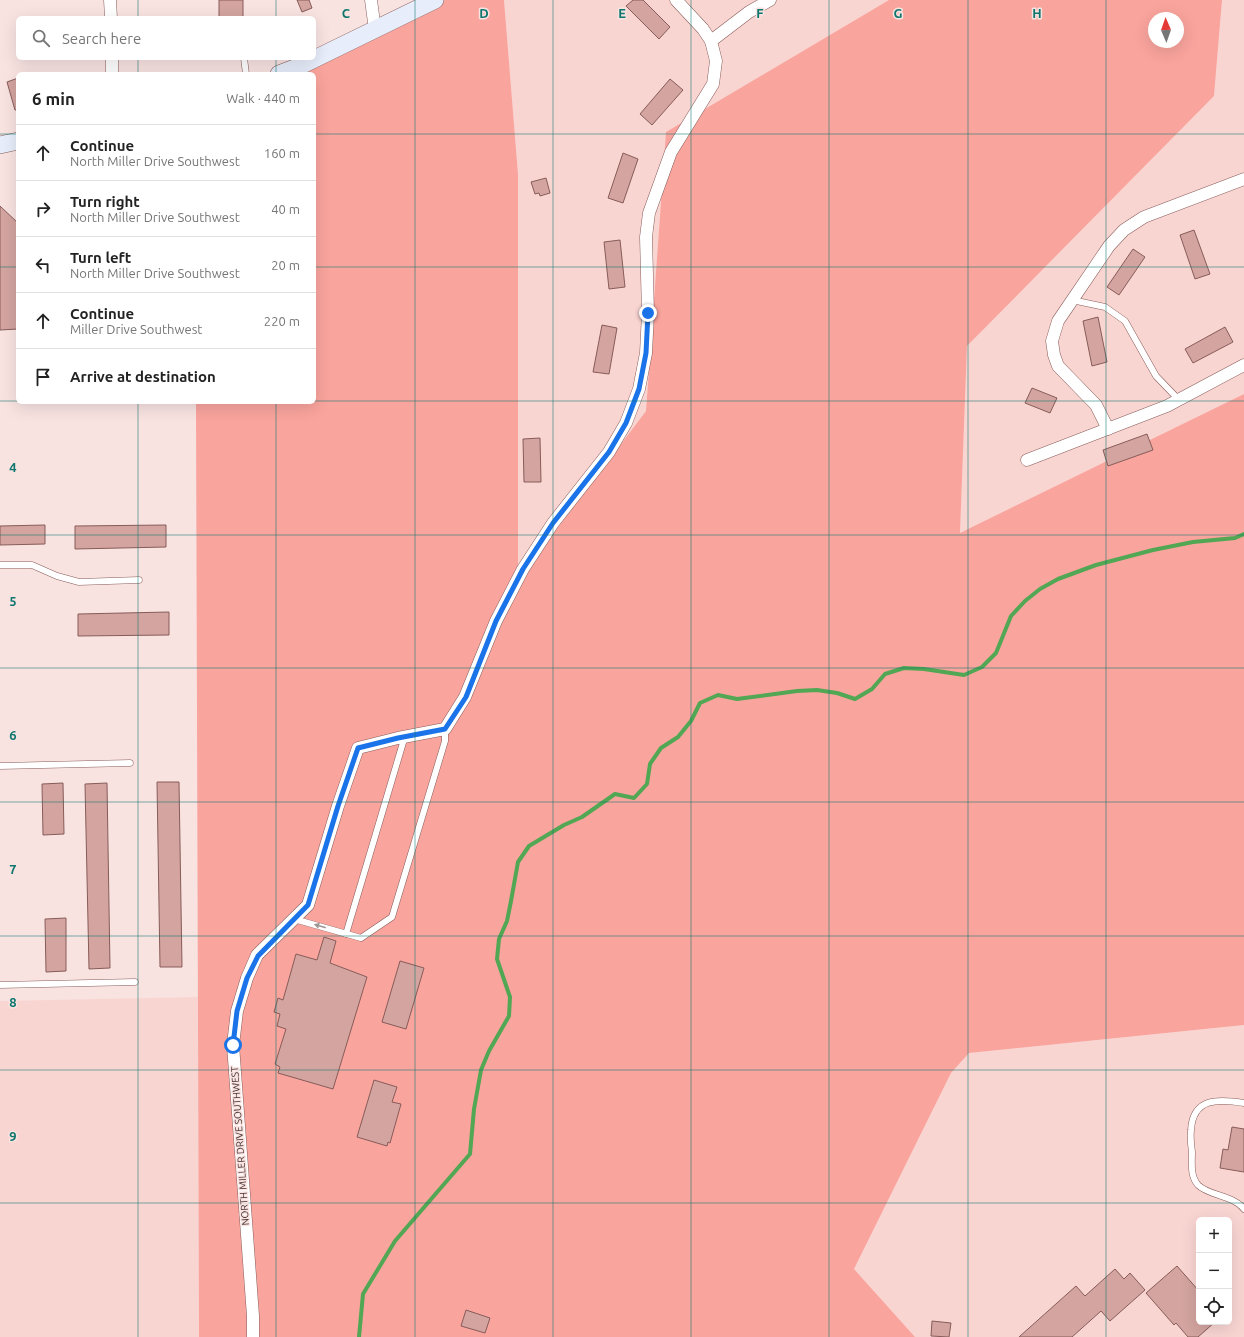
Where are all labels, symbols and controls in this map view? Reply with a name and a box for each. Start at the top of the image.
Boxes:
text: C [342,6,351,20]
text: D [479,6,489,20]
text: E [618,6,626,20]
text: F [756,6,764,20]
text: G [894,6,903,20]
text: H [1032,6,1042,20]
north arrow [1148,12,1184,48]
search box [16,16,316,60]
icon: search [30,27,52,49]
text: Search here [62,30,141,47]
text: 6 min [32,89,75,108]
text: Walk · 440 m [226,91,300,105]
text: Continue [70,137,134,154]
icon: ahead [32,142,54,164]
text: 160 m [264,146,300,160]
text: North Miller Drive Southwest [70,154,240,168]
text: Turn right [70,193,140,210]
icon: right [32,198,54,220]
text: 40 m [271,202,300,216]
text: North Miller Drive Southwest [70,210,240,224]
text: Turn left [70,249,131,266]
icon: left [32,254,54,276]
text: 20 m [271,258,300,272]
text: North Miller Drive Southwest [70,266,240,280]
route end [639,304,657,322]
text: Continue [70,305,134,322]
icon: ahead [32,310,54,332]
text: 220 m [264,314,300,328]
text: Miller Drive Southwest [70,322,202,336]
icon: arrive [32,366,54,388]
text: Arrive at destination [70,368,216,385]
text: 4 [9,460,17,474]
text: 5 [9,594,17,608]
text: 6 [9,728,17,742]
text: 7 [9,862,17,876]
one-way arrow [313,923,325,929]
text: 8 [9,995,17,1009]
route start [224,1036,242,1054]
street label: NORTH MILLER DRIVE SOUTHWEST [229,1066,251,1226]
text: 9 [9,1129,17,1143]
map controls [1196,1217,1232,1325]
button: + [1196,1217,1232,1253]
button: − [1196,1253,1232,1289]
button: locate [1196,1289,1232,1325]

